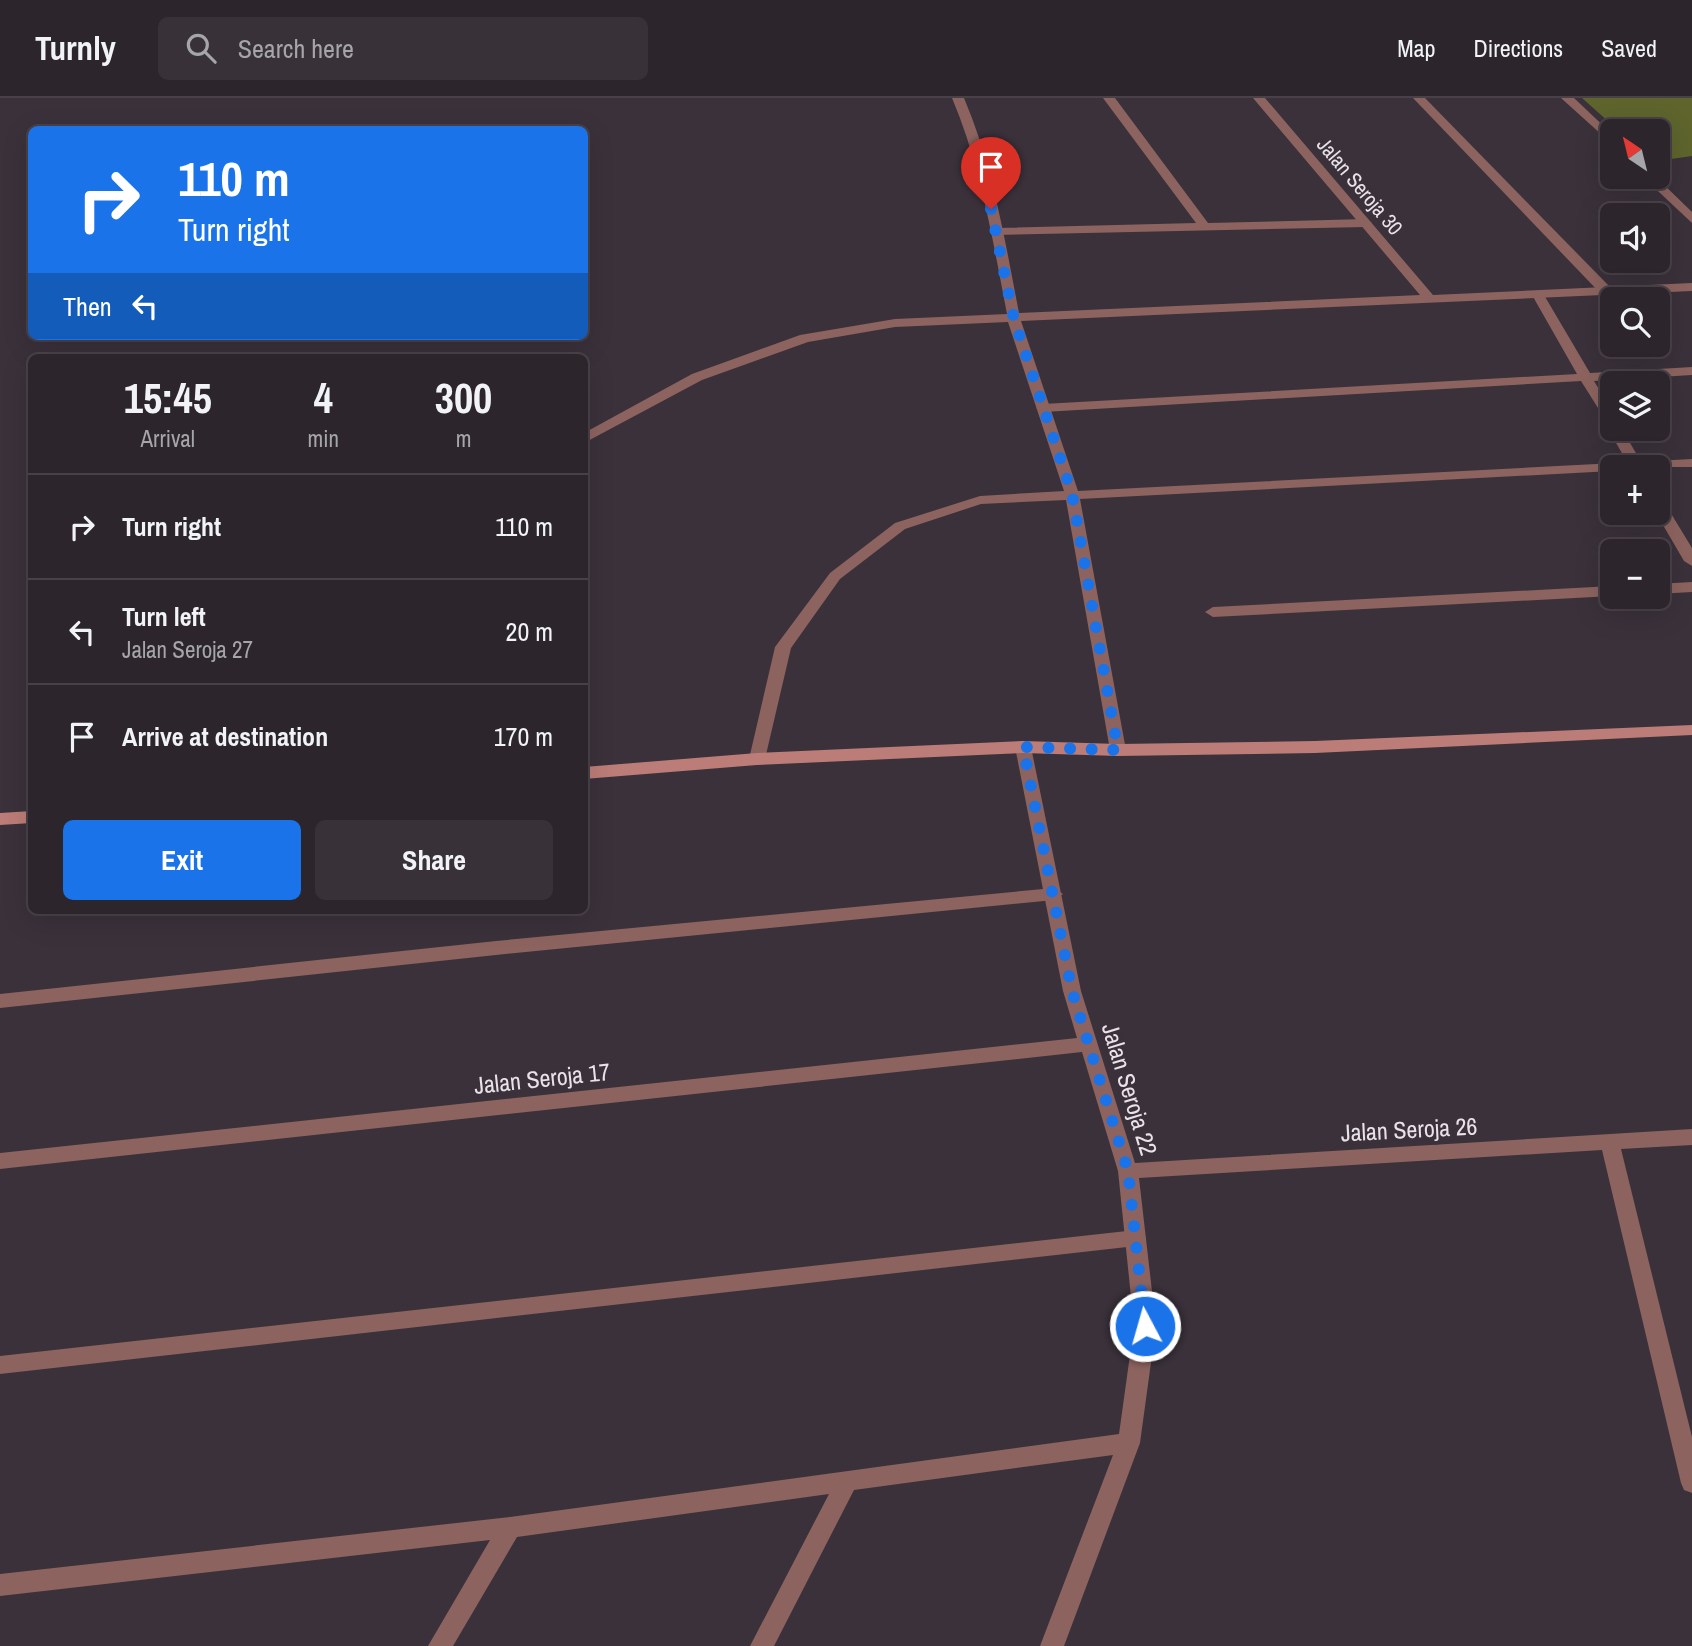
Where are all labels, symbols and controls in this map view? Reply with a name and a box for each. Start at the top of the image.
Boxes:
search box [158,17,648,80]
text: Turnly [35,26,116,70]
icon: search [182,29,220,67]
text: Search here [238,31,354,66]
text: Map [1397,32,1435,64]
text: Directions [1473,32,1563,64]
text: Saved [1601,32,1657,64]
north arrow [1600,119,1670,189]
map controls [1600,119,1670,609]
street label: Jalan Seroja 30 [1310,131,1410,241]
pin [961,137,1021,209]
text: 110 m [178,145,290,211]
icon: arrive [972,148,1010,186]
icon: right [63,154,154,245]
button: sound [1600,203,1670,273]
text: Turn right [178,208,290,251]
icon: left [126,287,164,325]
button: search [1600,287,1670,357]
text: Then [63,289,112,324]
text: 15:45 [124,370,212,426]
text: 4 [314,370,333,426]
text: 300 [435,370,492,426]
button: layers [1600,371,1670,441]
text: Arrival [141,423,195,454]
text: min [308,423,339,454]
text: m [456,423,471,454]
button: + [1600,455,1670,525]
icon: right [63,508,101,546]
text: Turn right [122,509,221,544]
text: 110 m [495,509,553,544]
button: − [1600,539,1670,609]
text: Turn left [122,599,206,634]
icon: left [63,613,101,651]
text: 20 m [506,614,553,649]
text: Jalan Seroja 27 [122,634,253,665]
icon: arrive [63,718,101,756]
text: Arrive at destination [122,719,328,754]
text: 170 m [494,719,553,754]
button: Exit [63,820,301,900]
button: Share [315,820,553,900]
street label: Jalan Seroja 22 [1095,1019,1165,1159]
street label: Jalan Seroja 17 [472,1055,612,1101]
street label: Jalan Seroja 26 [1340,1109,1478,1149]
position arrow [1108,1289,1182,1363]

